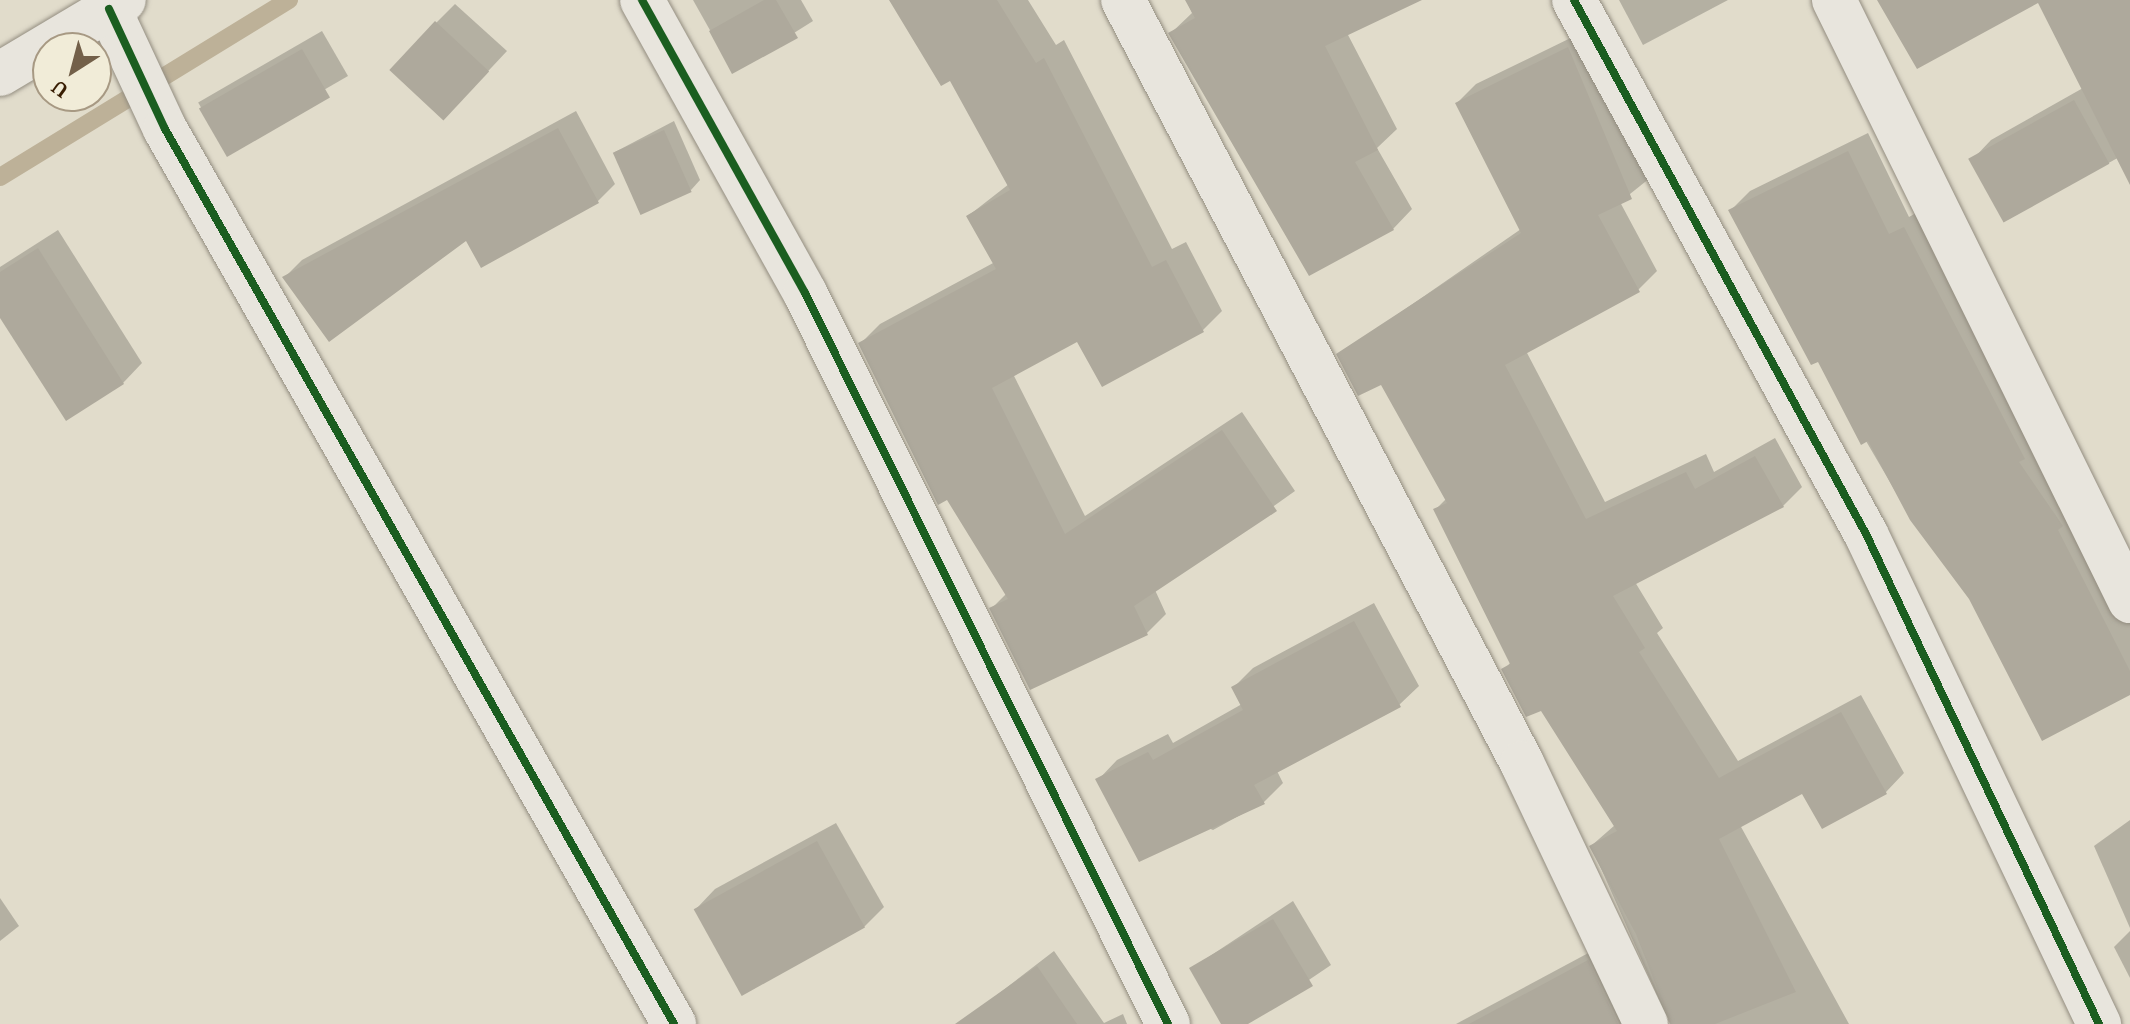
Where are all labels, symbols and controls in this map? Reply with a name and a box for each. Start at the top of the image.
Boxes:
north arrow [32,32,112,112]
text: U [44,73,74,107]

